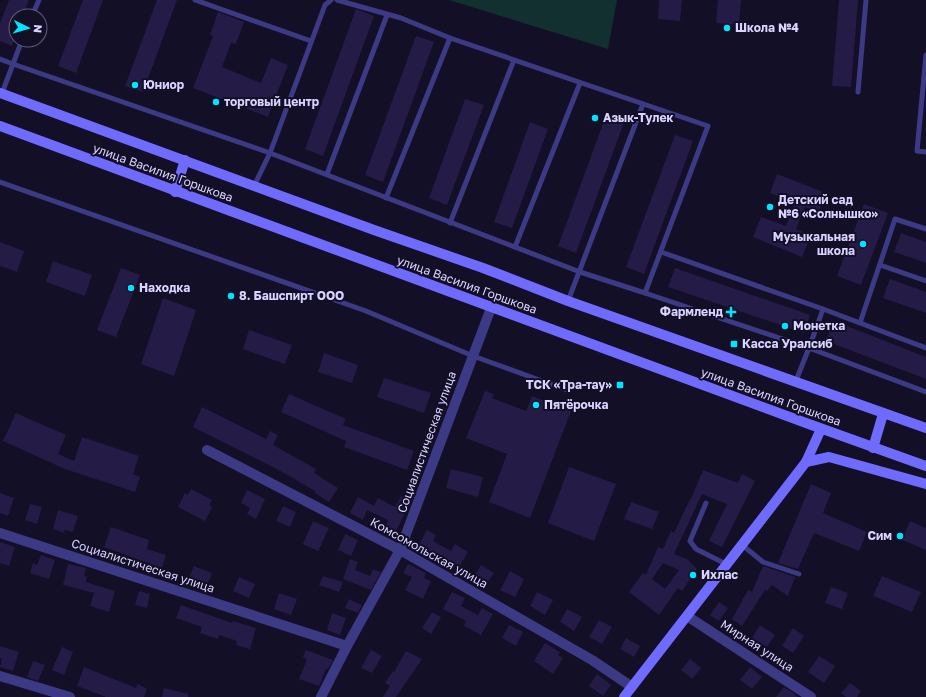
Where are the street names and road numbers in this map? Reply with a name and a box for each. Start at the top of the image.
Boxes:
street label: улица Василия Горшкова [91,140,235,205]
street label: улица Василия Горшкова [395,252,539,317]
street label: улица Василия Горшкова [699,364,843,429]
street label: Социалистическая улица [394,369,459,515]
street label: Комсомольская улица [368,514,491,591]
street label: Социалистическая улица [70,535,217,596]
street label: Мирная улица [718,616,797,675]

